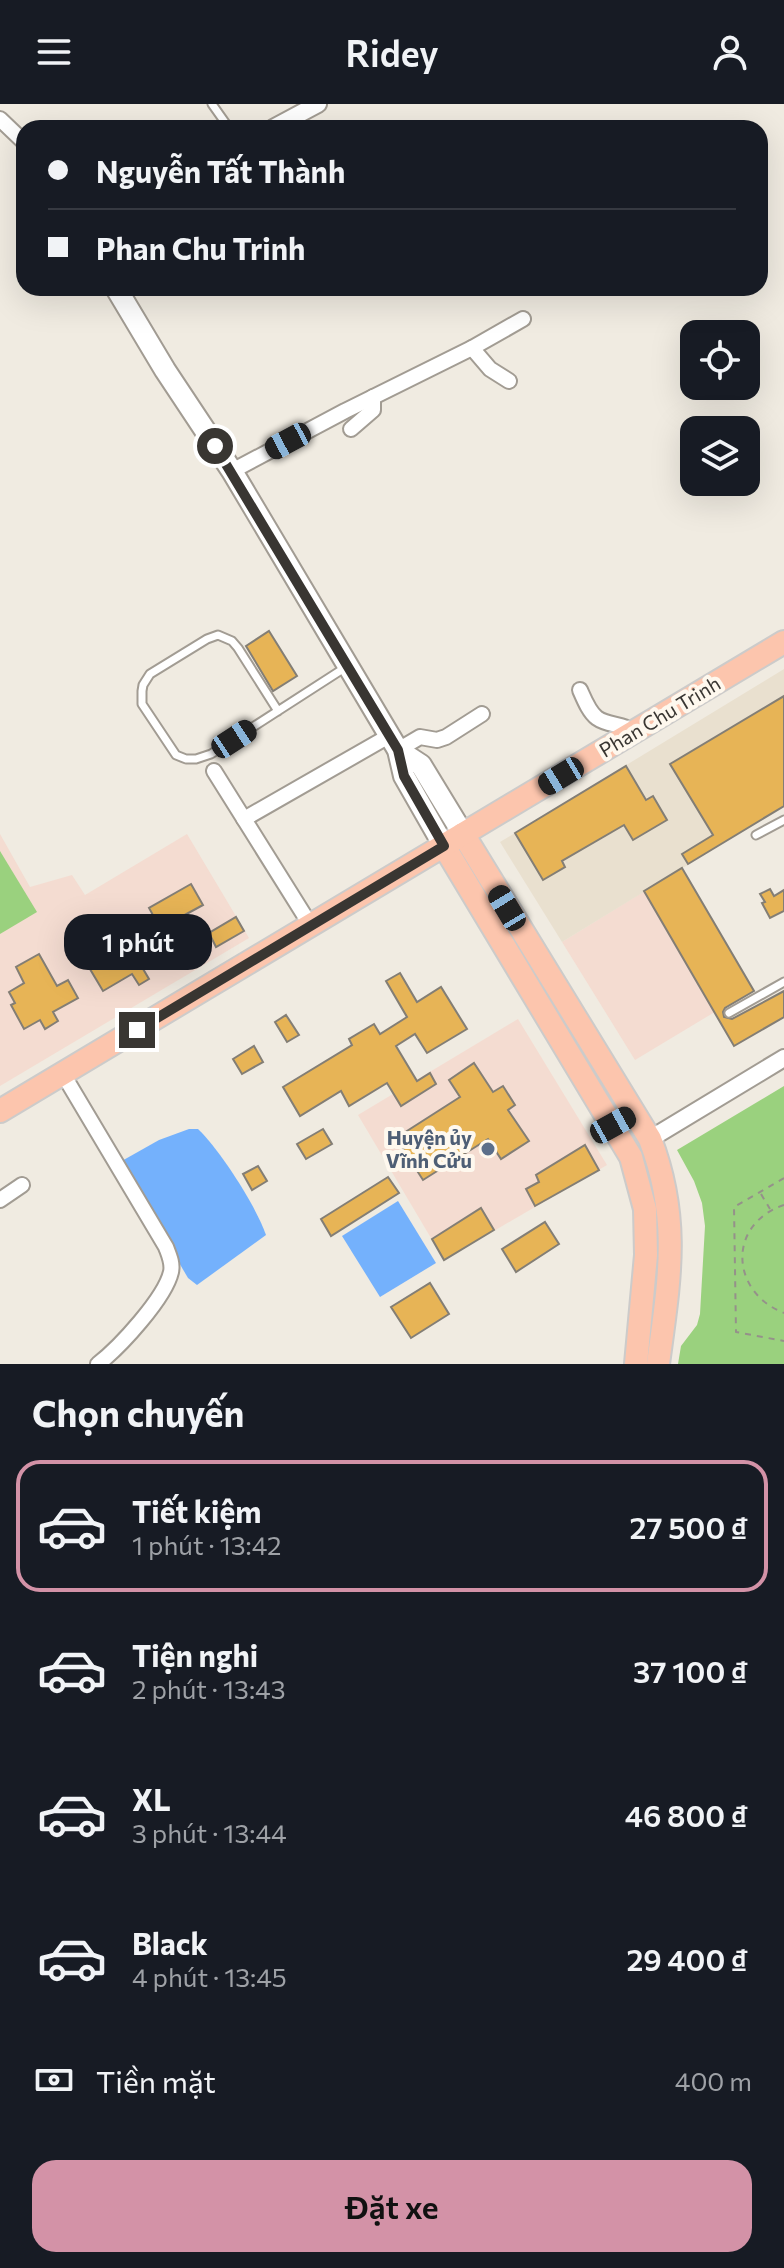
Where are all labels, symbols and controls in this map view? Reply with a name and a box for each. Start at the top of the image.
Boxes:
icon: menu [32,30,76,74]
text: Ridey [345,30,439,74]
icon: person [708,30,752,74]
text: Nguyễn Tất Thành [96,152,345,189]
text: Phan Chu Trinh [96,229,305,266]
map controls [680,320,760,496]
button: locate [680,320,760,400]
button: layers [680,416,760,496]
car [261,419,315,463]
route start [197,428,233,464]
street label: Phan Chu Trinh [595,671,724,762]
car [207,716,261,762]
car [534,753,588,799]
car [484,881,530,935]
callout: 1 phút [63,914,211,970]
text: 1 phút [102,926,174,957]
route end [119,1012,155,1048]
car [586,1103,640,1147]
place label: Huyện ủy Vĩnh Cửu [386,1125,472,1172]
marker: Huyện ủy Vĩnh Cửu [479,1140,497,1158]
text: Chọn chuyến [32,1390,244,1434]
icon: car [36,1490,108,1562]
text: Tiết kiệm [132,1492,261,1529]
text: 27 500 ₫ [629,1508,748,1545]
text: 1 phút · 13:42 [132,1529,281,1560]
icon: car [36,1634,108,1706]
text: Tiện nghi [132,1636,258,1673]
text: 37 100 ₫ [633,1652,748,1689]
text: 2 phút · 13:43 [132,1673,285,1704]
icon: car [36,1778,108,1850]
text: XL [132,1780,171,1817]
text: 46 800 ₫ [625,1796,748,1833]
text: 3 phút · 13:44 [132,1817,287,1848]
icon: car [36,1922,108,1994]
text: Black [132,1924,208,1961]
text: 29 400 ₫ [626,1940,748,1977]
text: 4 phút · 13:45 [132,1961,287,1992]
icon: cash [32,2058,76,2102]
text: Tiền mặt [96,2062,216,2099]
text: 400 m [675,2065,752,2096]
button: Đặt xe [32,2160,752,2252]

